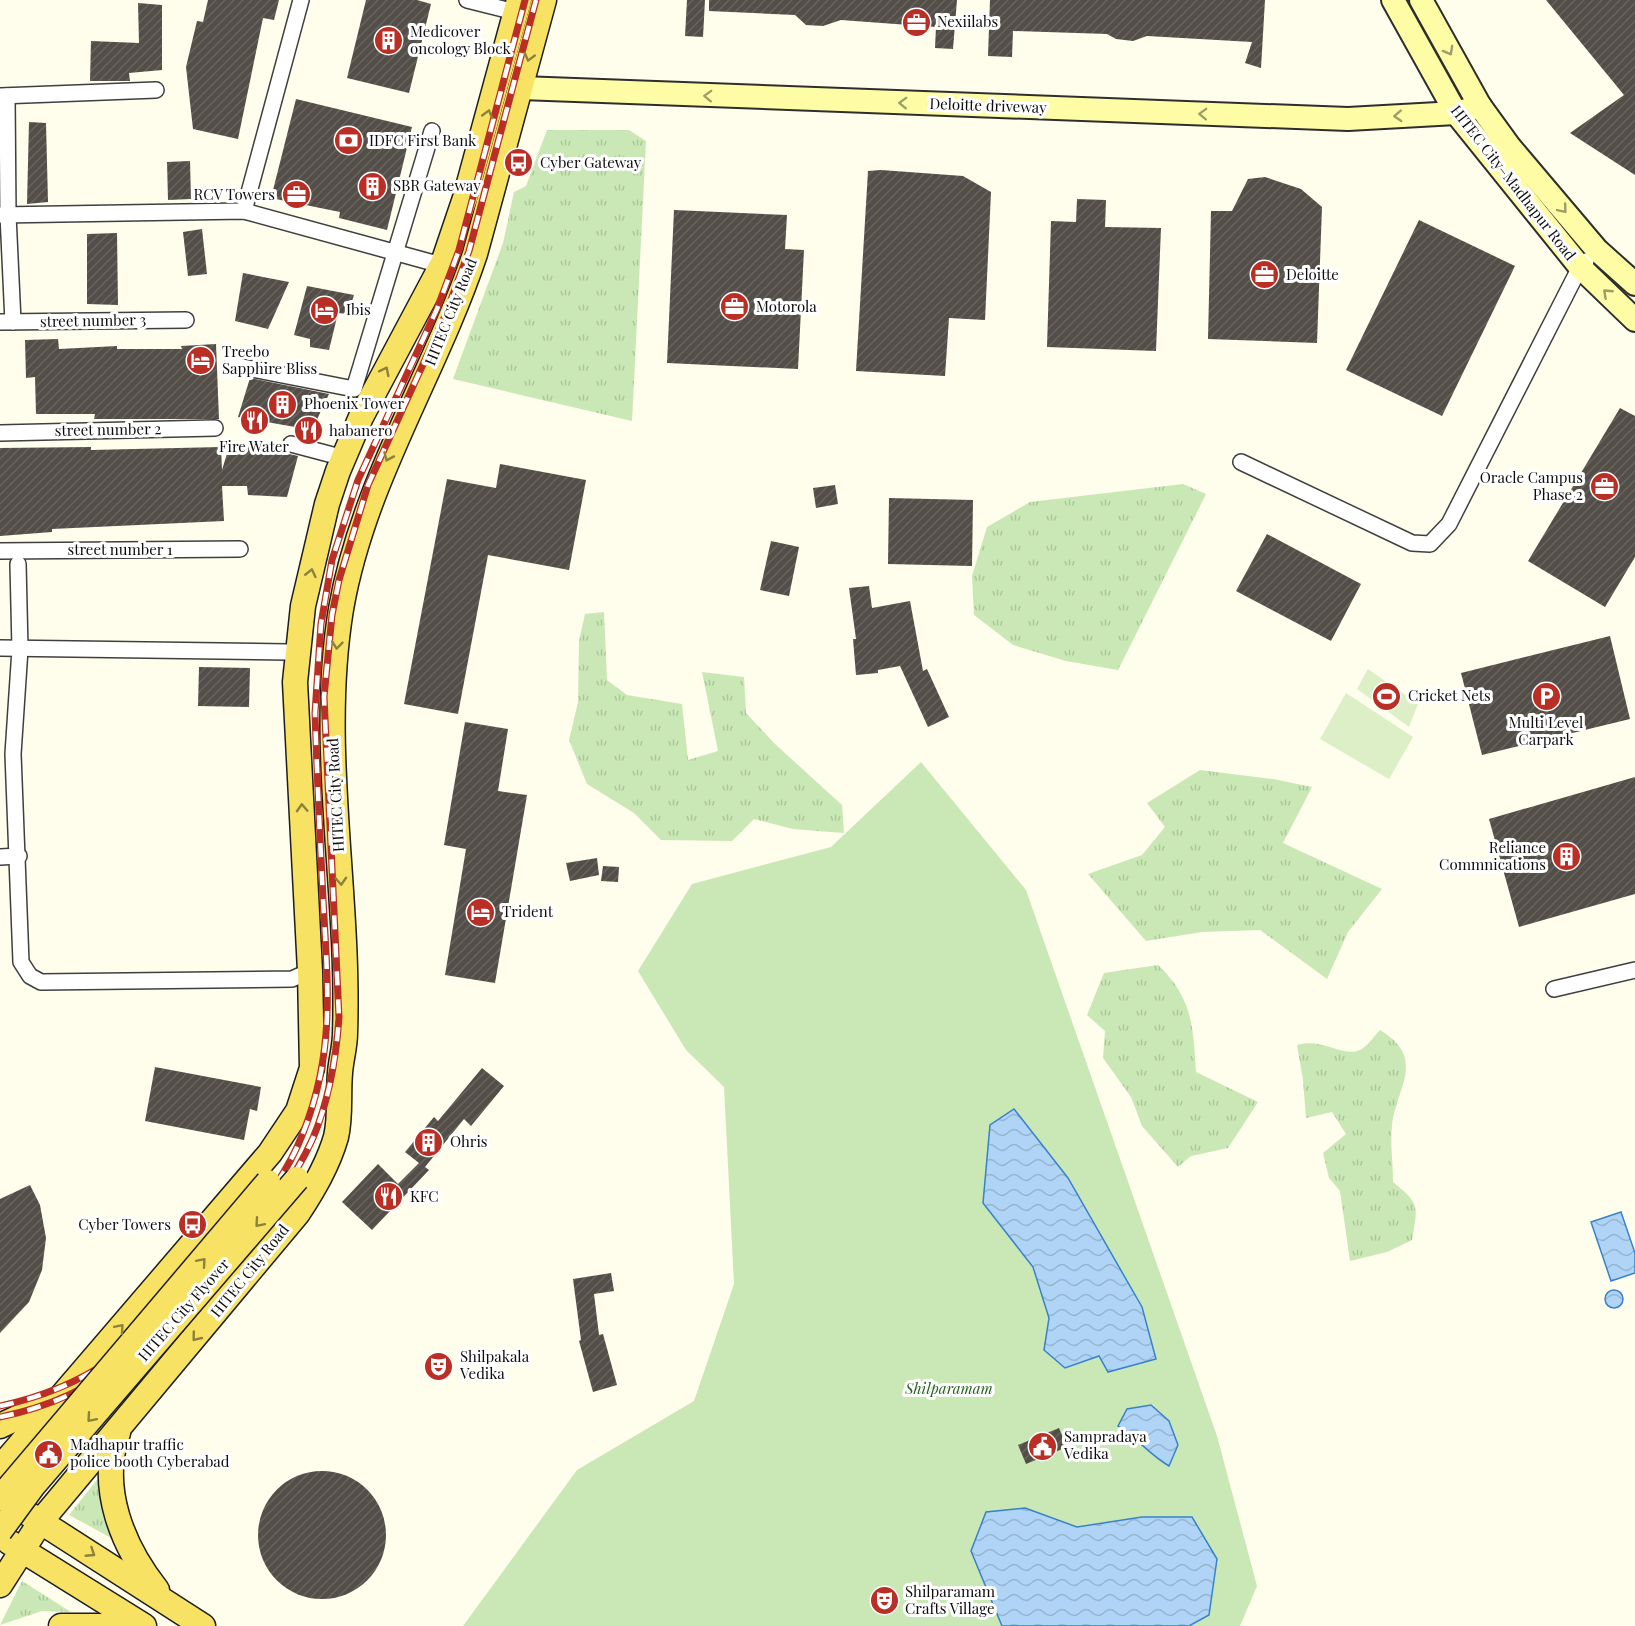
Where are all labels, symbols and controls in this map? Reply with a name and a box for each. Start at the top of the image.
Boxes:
office icon: Nexiilabs [900,6,932,38]
place label: Nexiilabs [937,11,998,31]
place label: Medicover oncology Block [410,21,511,58]
building icon: Medicover oncology Block [373,25,405,57]
one-way arrow [1442,45,1453,55]
one-way arrow [524,51,536,61]
one-way arrow [704,89,713,102]
street label: Deloitte driveway [929,93,1048,117]
one-way arrow [899,97,908,109]
street label: HITEC City–Madhapur Road [1447,101,1581,264]
one-way arrow [1199,107,1208,120]
one-way arrow [481,109,493,119]
one-way arrow [1393,110,1402,123]
bank icon: IDFC First Bank [332,125,364,157]
place label: IDFC First Bank [369,130,477,150]
bus stop icon: Cyber Gateway [503,147,535,179]
place label: Cyber Gateway [540,152,642,172]
building icon: SBR Gateway [356,170,388,202]
place label: SBR Gateway [393,175,481,195]
office icon: RCV Towers [280,179,312,211]
place label: RCV Towers [193,184,275,204]
one-way arrow [1555,202,1566,213]
street label: HITEC City Road [419,255,481,368]
office icon: Deloitte [1249,259,1281,291]
place label: Deloitte [1286,264,1339,284]
one-way arrow [1604,290,1615,301]
office icon: Motorola [719,291,751,323]
hotel icon: Ibis [309,294,341,326]
place label: Motorola [756,296,817,316]
place label: Ibis [346,299,371,319]
street label: street number 3 [40,309,147,331]
place label: Treebo Sapphire Bliss [222,341,317,378]
hotel icon: Treebo Sapphire Bliss [185,345,217,377]
one-way arrow [378,367,389,377]
building icon: Phoenix Tower [267,388,299,420]
place label: Phoenix Tower [304,393,404,413]
restaurant icon: Fire Water [238,404,270,436]
restaurant icon: habanero [292,415,324,447]
street label: street number 2 [54,418,161,440]
place label: habanero [329,420,392,440]
place label: Fire Water [219,436,289,456]
one-way arrow [383,451,395,462]
place label: Oracle Campus Phase 2 [1480,467,1583,504]
office icon: Oracle Campus Phase 2 [1588,471,1620,503]
street label: street number 1 [67,539,173,559]
one-way arrow [304,568,317,578]
one-way arrow [331,640,344,649]
sports icon: Cricket Nets [1371,680,1403,712]
parking icon: Multi Level Carpark [1530,680,1562,712]
place label: Cricket Nets [1408,685,1491,705]
place label: Multi Level Carpark [1509,712,1583,749]
street label: HITEC City Road [322,737,348,853]
one-way arrow [295,804,308,813]
place label: Reliance Commnications [1439,837,1546,874]
building icon: Reliance Commnications [1551,841,1583,873]
one-way arrow [334,877,347,886]
hotel icon: Trident [465,896,497,928]
place label: Trident [502,901,554,921]
building icon: Ohris [413,1126,445,1158]
place label: Ohris [450,1131,488,1151]
restaurant icon: KFC [373,1181,405,1213]
place label: KFC [410,1186,439,1206]
bus stop icon: Cyber Towers [176,1209,208,1241]
place label: Cyber Towers [78,1214,171,1234]
one-way arrow [255,1216,266,1227]
street label: HITEC City Road [206,1220,293,1321]
street label: HITEC City Flyover [133,1254,234,1365]
one-way arrow [194,1258,205,1269]
one-way arrow [112,1324,123,1335]
one-way arrow [192,1330,203,1341]
place label: Shilpakala Vedika [459,1346,530,1383]
theatre icon: Shilpakala Vedika [423,1350,455,1382]
park label: Shilparamam [904,1378,993,1398]
one-way arrow [87,1412,98,1422]
place label: Sampradaya Vedika [1063,1426,1147,1463]
public building icon: Sampradaya Vedika [1027,1430,1059,1462]
place label: Madhapur traffic police booth Cyberabad [70,1434,230,1471]
public building icon: Madhapur traffic police booth Cyberabad [33,1438,65,1470]
one-way arrow [84,1545,95,1556]
place label: Shilparamam Crafts Village [905,1581,996,1618]
theatre icon: Shilparamam Crafts Village [868,1585,900,1617]

